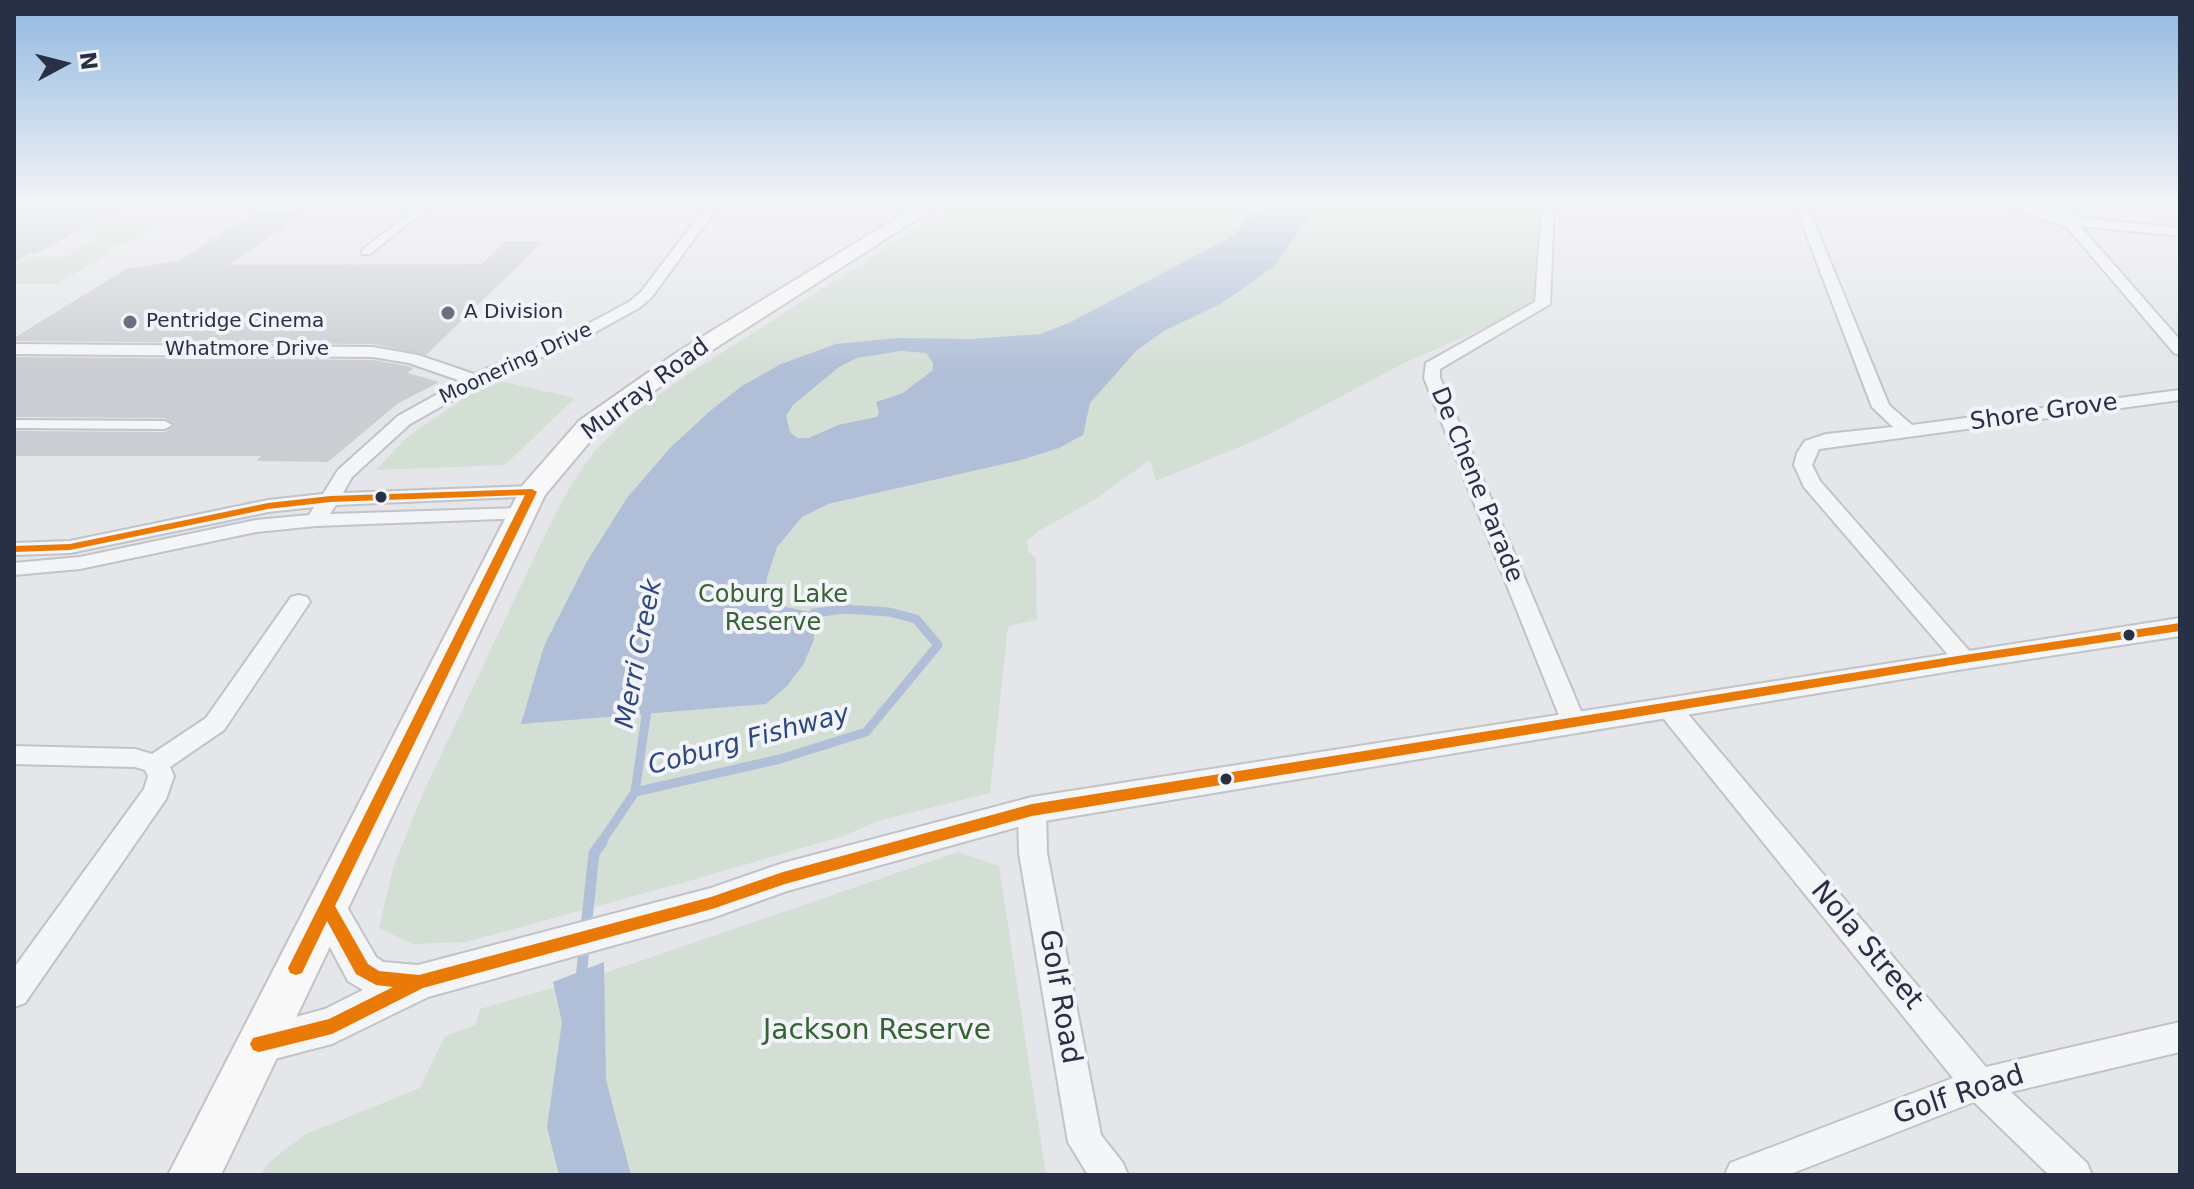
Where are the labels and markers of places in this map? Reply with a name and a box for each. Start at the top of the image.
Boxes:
place label: A Division [464,301,563,325]
marker: A Division [439,304,457,322]
place label: Pentridge Cinema [146,310,324,334]
marker: Pentridge Cinema [121,313,139,331]
unlabelled marker [373,489,389,505]
unlabelled marker [2121,627,2137,643]
unlabelled marker [1218,771,1234,787]

